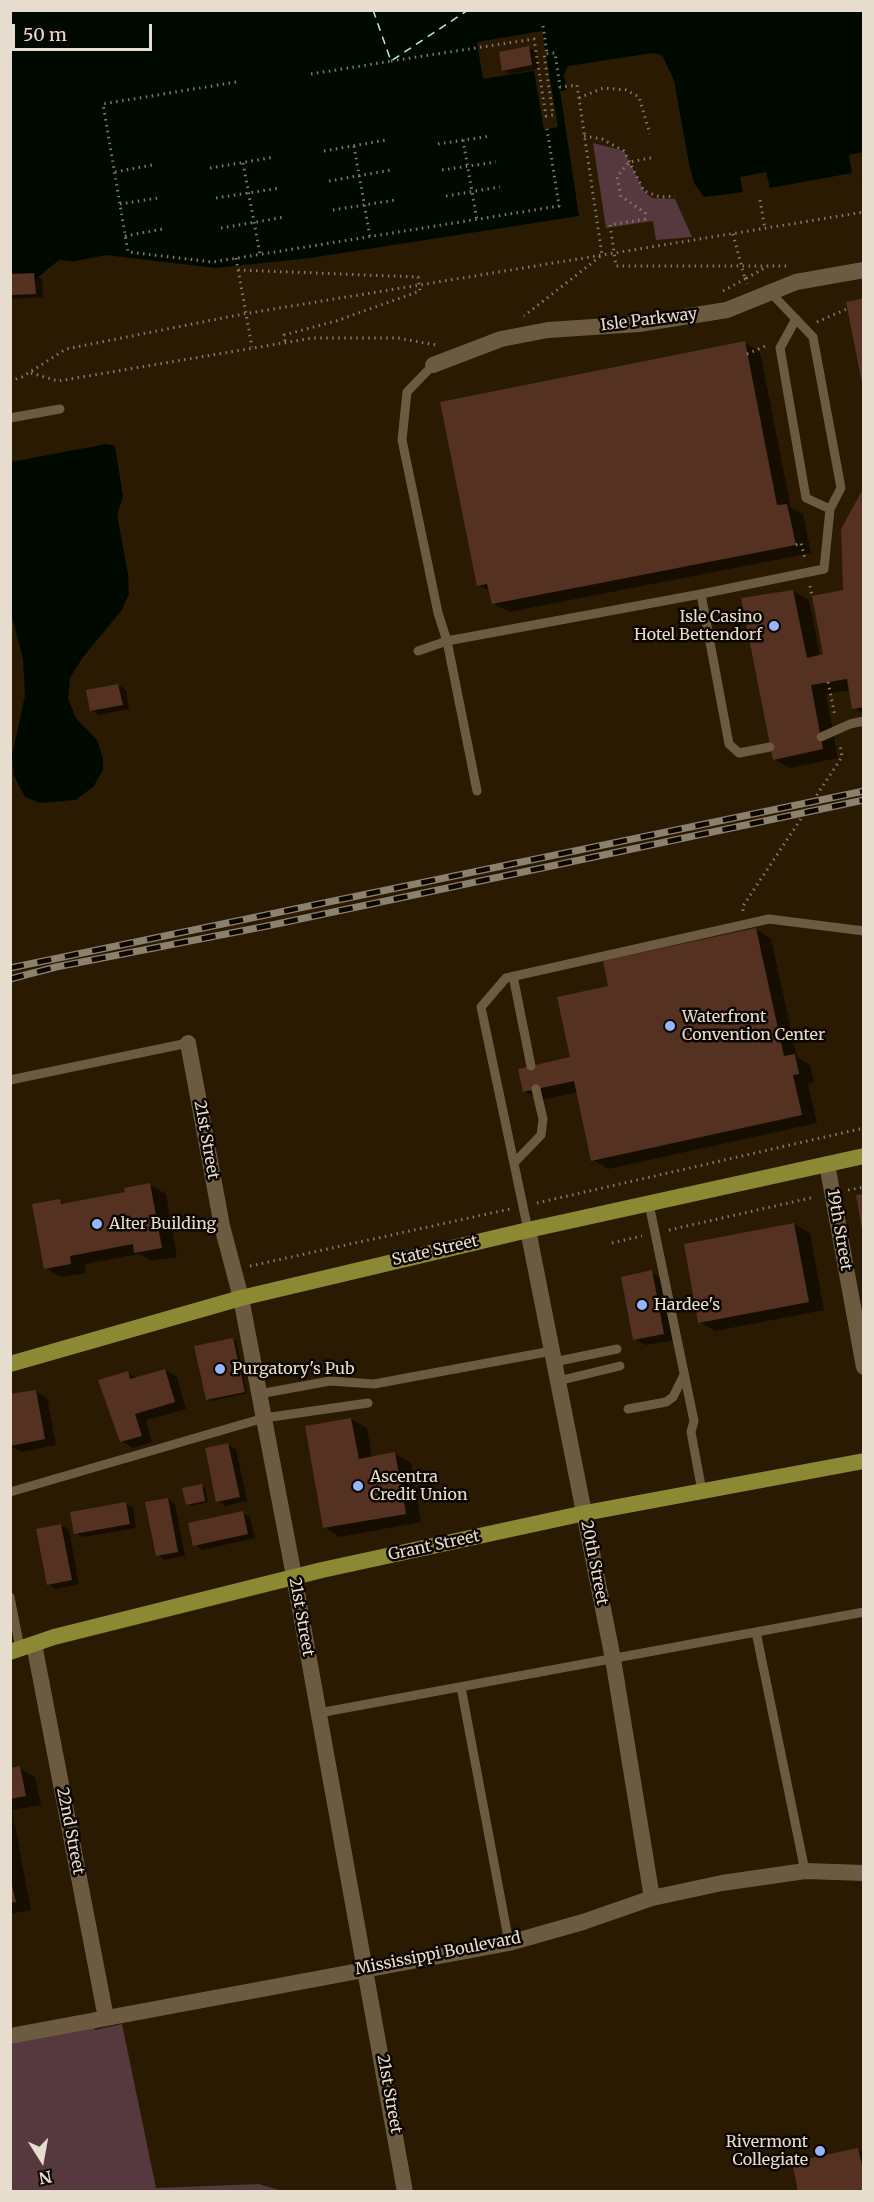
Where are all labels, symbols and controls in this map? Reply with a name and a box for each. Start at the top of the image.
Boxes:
scale bar [15,12,154,50]
text: 50 m [23,23,67,46]
street label: Isle Parkway [600,305,698,335]
place label: Isle Casino Hotel Bettendorf [634,607,762,645]
marker: Isle Casino Hotel Bettendorf [767,619,781,633]
place label: Waterfront Convention Center [682,1007,825,1045]
marker: Waterfront Convention Center [663,1019,677,1033]
street label: 21st Street [190,1099,222,1181]
street label: 19th Street [822,1188,856,1272]
place label: Alter Building [109,1214,216,1234]
marker: Alter Building [90,1217,104,1231]
street label: State Street [390,1232,480,1270]
place label: Hardee's [654,1295,720,1315]
marker: Hardee's [635,1298,649,1312]
place label: Purgatory's Pub [232,1359,354,1379]
marker: Purgatory's Pub [213,1362,227,1376]
place label: Ascentra Credit Union [370,1467,468,1505]
marker: Ascentra Credit Union [351,1479,365,1493]
street label: 20th Street [576,1519,612,1607]
street label: Grant Street [386,1527,482,1565]
street label: 21st Street [285,1576,317,1658]
street label: 22nd Street [52,1786,88,1876]
street label: Mississippi Boulevard [353,1928,523,1980]
street label: 21st Street [373,2053,405,2135]
north arrow [12,2130,72,2190]
place label: Rivermont Collegiate [726,2132,808,2170]
marker: Rivermont Collegiate [813,2144,827,2158]
text: N [37,2167,54,2189]

